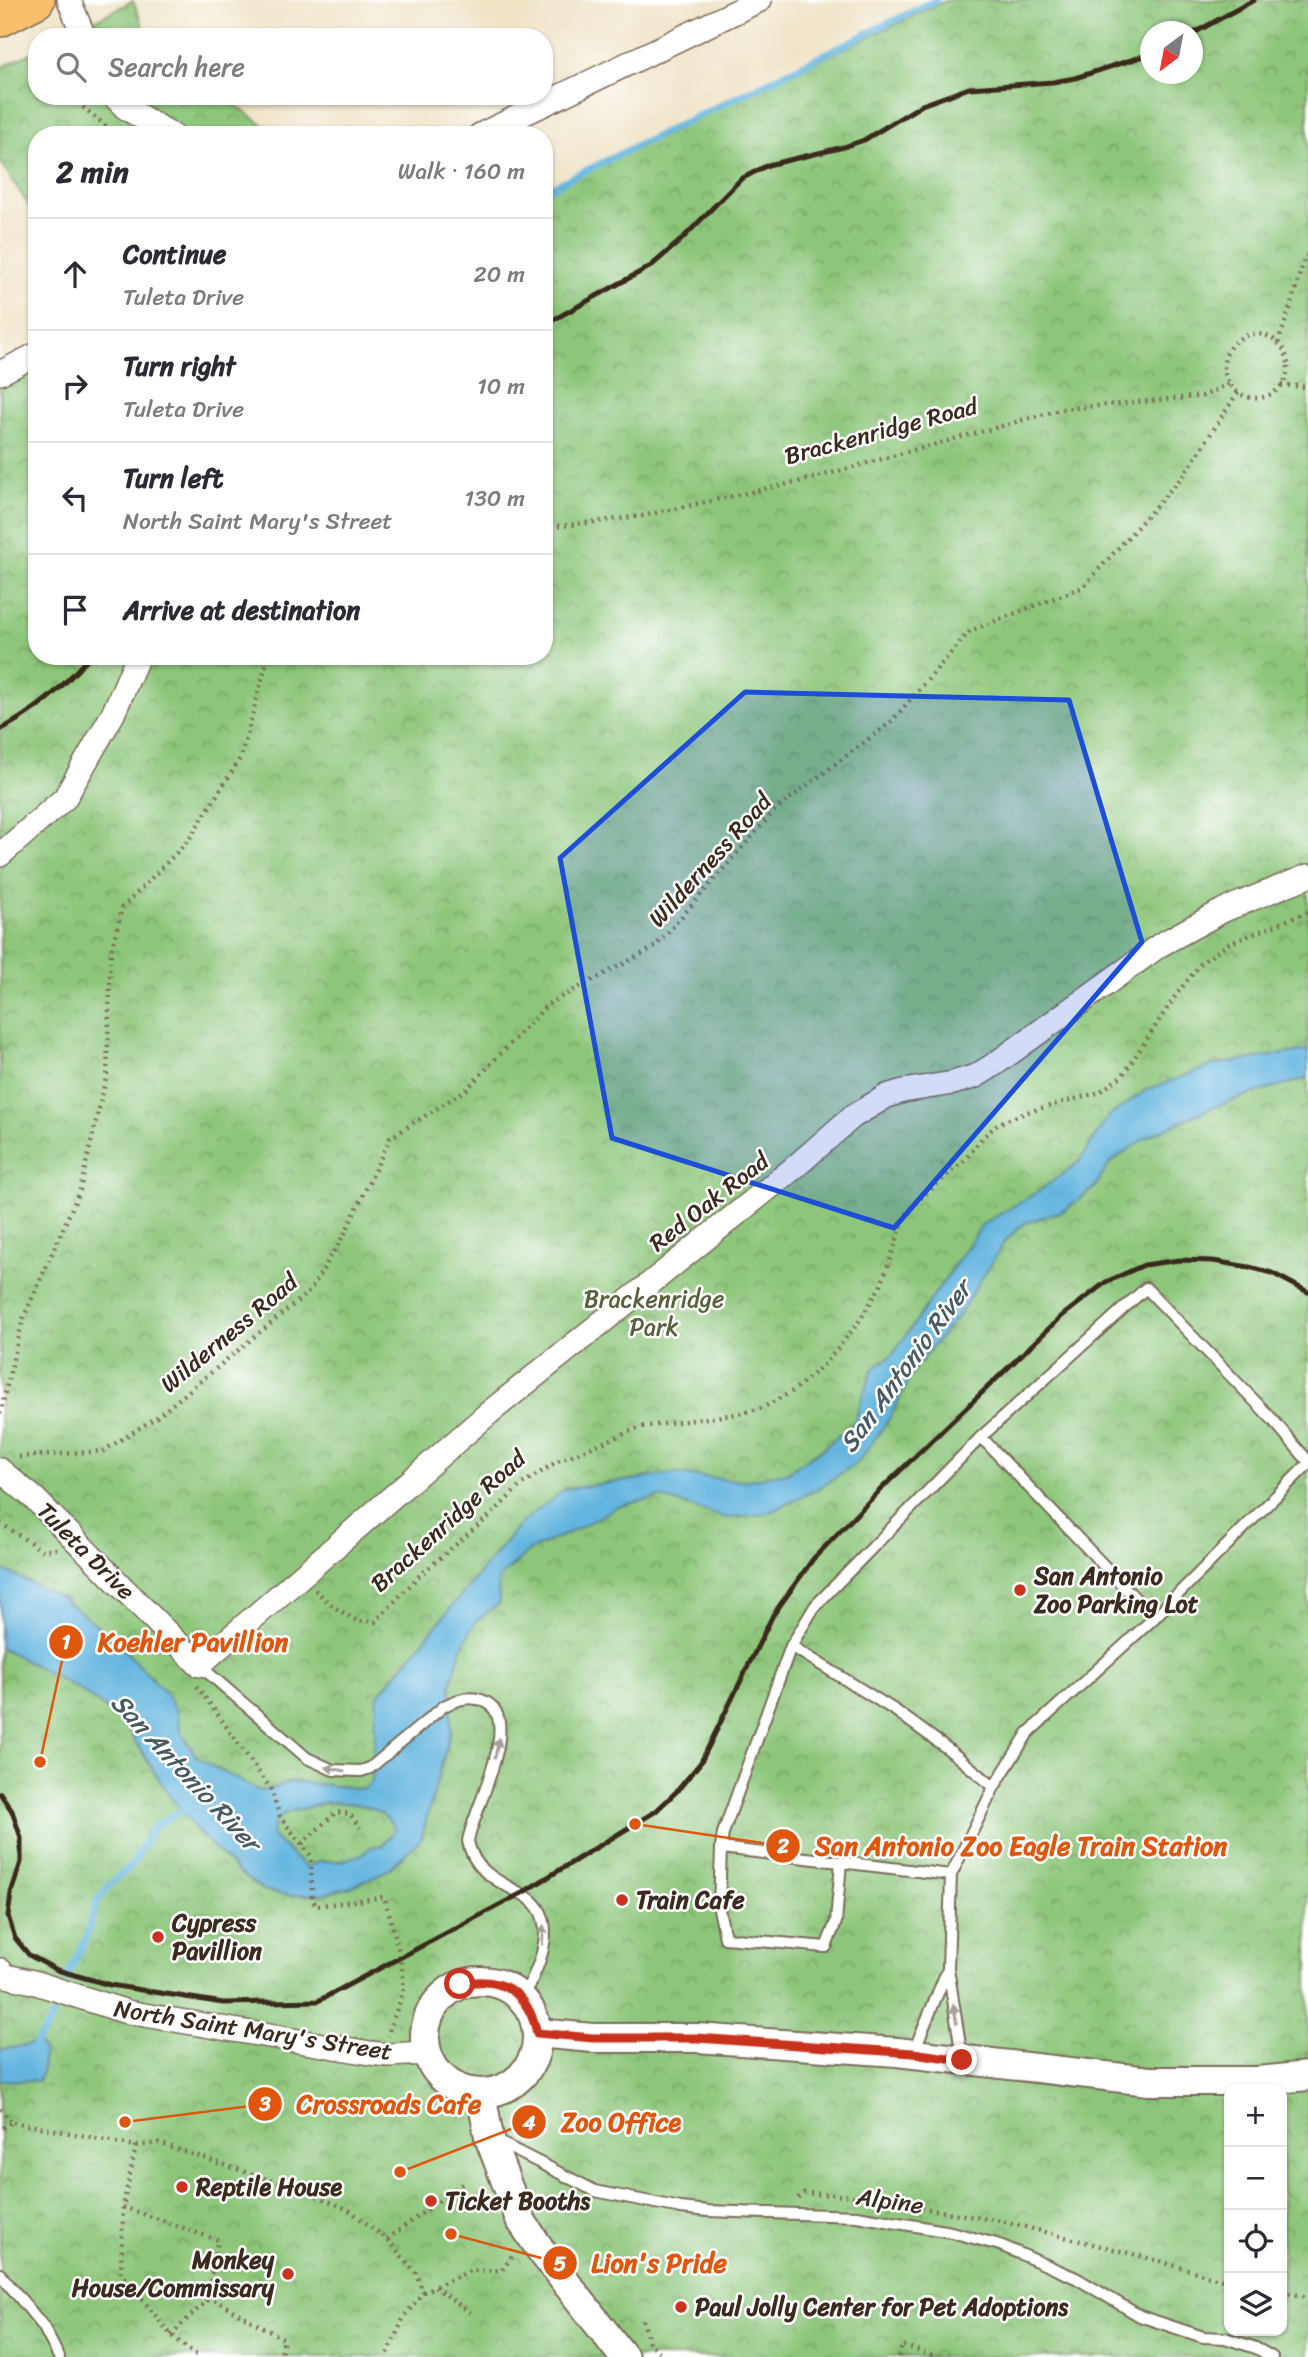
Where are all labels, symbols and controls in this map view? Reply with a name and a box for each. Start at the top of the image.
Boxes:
north arrow [1140,21,1203,84]
search box [28,28,553,105]
text: Search here [108,44,245,90]
icon: search [52,48,90,86]
text: 2 min [56,145,129,199]
text: Walk · 160 m [398,151,525,192]
text: Continue [123,231,226,277]
text: 20 m [474,254,525,295]
icon: ahead [56,255,94,293]
text: Tuleta Drive [123,277,244,318]
text: Turn right [123,343,236,389]
text: 10 m [477,366,525,407]
icon: right [56,367,94,405]
street label: Brackenridge Road [780,385,984,477]
text: Tuleta Drive [123,389,244,430]
text: Turn left [123,455,223,501]
text: 130 m [464,478,525,519]
icon: left [56,479,94,517]
text: North Saint Mary's Street [123,501,392,542]
text: Arrive at destination [123,587,360,633]
icon: arrive [56,591,94,629]
street label: Wilderness Road [638,781,784,937]
street label: Red Oak Road [640,1140,780,1263]
street label: Wilderness Road [150,1261,309,1404]
water label: San Antonio River [826,1266,986,1462]
park label: Brackenridge Park [584,1278,724,1348]
street label: Brackenridge Road [360,1438,537,1603]
street label: Tuleta Drive [26,1491,146,1611]
place label: San Antonio Zoo Parking Lot [1033,1555,1199,1625]
marker: San Antonio Zoo Parking Lot [1012,1582,1028,1598]
callout: Koehler Pavillion [49,1618,302,1665]
text: Koehler Pavillion [97,1619,288,1665]
text: 1 [61,1623,71,1661]
water label: San Antonio River [100,1682,275,1866]
one-way arrow [491,1737,502,1759]
one-way arrow [324,1763,346,1774]
callout: San Antonio Zoo Eagle Train Station [765,1823,1241,1870]
text: San Antonio Zoo Eagle Train Station [814,1823,1227,1869]
text: 2 [776,1827,789,1865]
place label: Train Cafe [636,1879,745,1921]
marker: Train Cafe [614,1892,630,1908]
place label: Cypress Pavillion [171,1902,262,1972]
one-way arrow [538,1924,549,1946]
marker: Cypress Pavillion [150,1929,166,1945]
route start [444,1968,475,1999]
street label: North Saint Mary's Street [111,1987,395,2073]
one-way arrow [949,2003,960,2025]
route end [946,2044,977,2075]
callout: Crossroads Cafe [247,2080,495,2127]
text: Crossroads Cafe [296,2081,482,2127]
map controls [1224,2084,1287,2336]
button: + [1224,2084,1287,2147]
text: 3 [258,2085,271,2123]
callout: Zoo Office [511,2099,695,2146]
text: Zoo Office [560,2099,681,2145]
text: 4 [521,2104,536,2142]
button: − [1224,2147,1287,2210]
place label: Reptile House [195,2166,342,2208]
street label: Alpine [853,2175,926,2226]
marker: Reptile House [174,2179,190,2195]
place label: Ticket Booths [445,2180,591,2222]
marker: Ticket Booths [423,2193,439,2209]
button: locate [1224,2210,1287,2273]
place label: Monkey House/Commissary [72,2239,275,2309]
callout: Lion's Pride [542,2240,741,2287]
text: Lion's Pride [591,2240,727,2286]
text: 5 [554,2245,567,2283]
marker: Monkey House/Commissary [280,2266,296,2282]
button: layers [1224,2273,1287,2336]
place label: Paul Jolly Center for Pet Adoptions [695,2286,1069,2328]
marker: Paul Jolly Center for Pet Adoptions [673,2299,689,2315]

